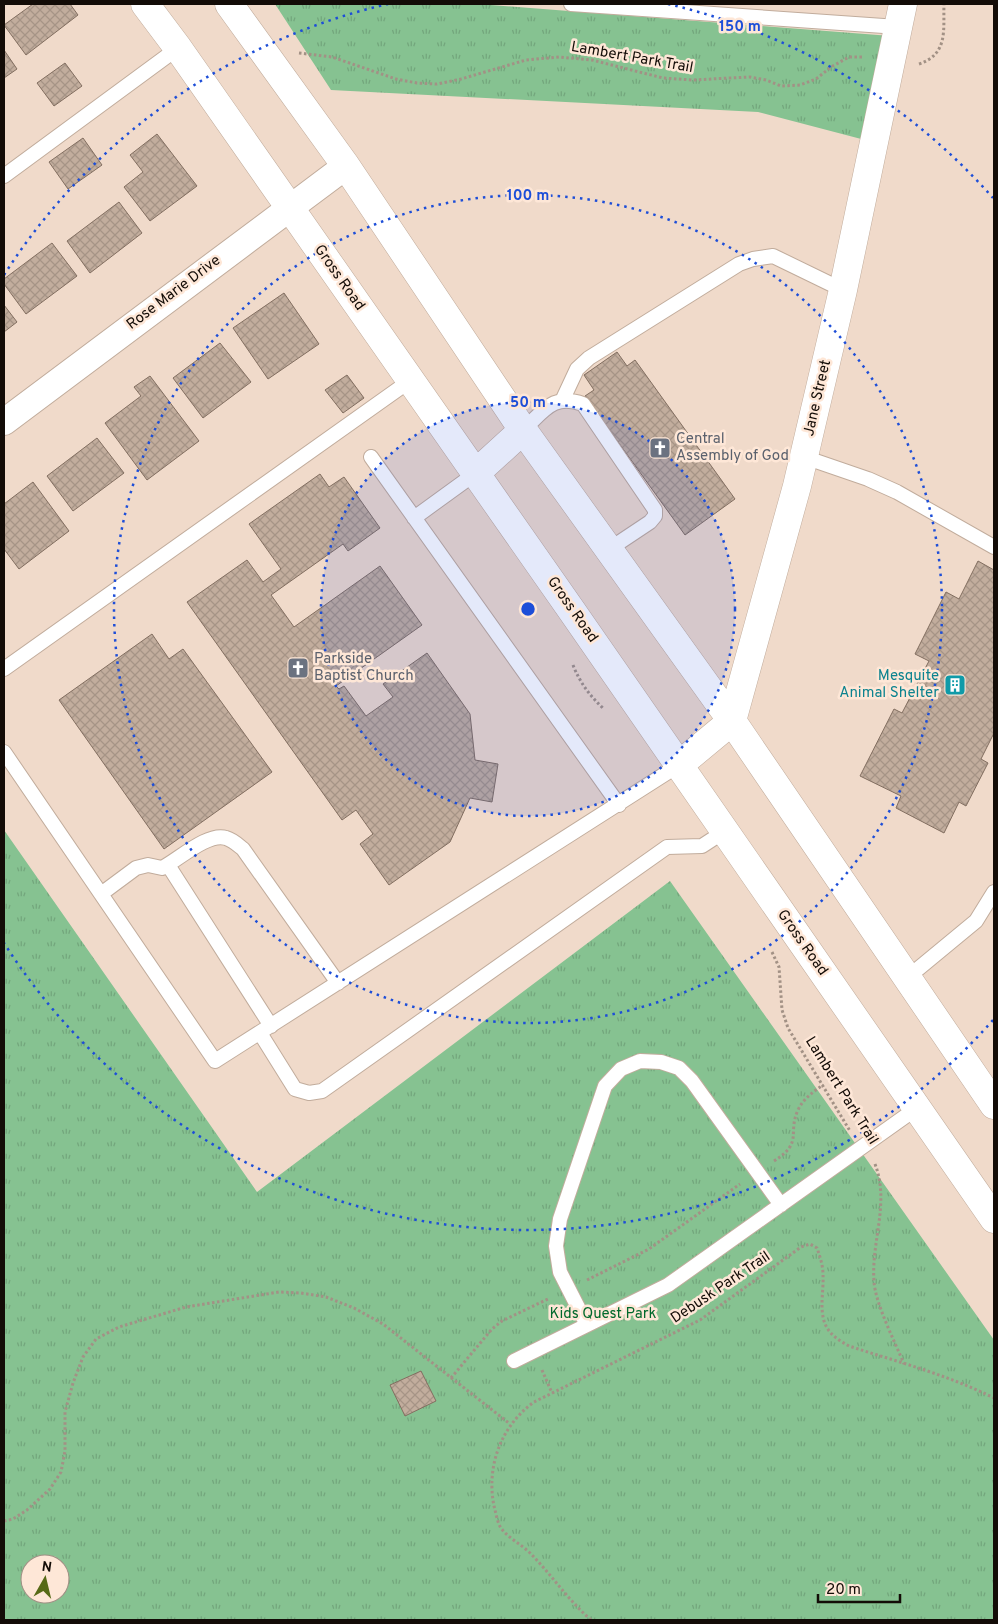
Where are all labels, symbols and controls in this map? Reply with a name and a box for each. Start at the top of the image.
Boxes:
text: 150 m [719,18,761,37]
street label: Lambert Park Trail [569,38,695,78]
text: 100 m [507,187,549,206]
street label: Gross Road [309,241,369,315]
street label: Rose Marie Drive [123,251,225,335]
street label: Jane Street [800,358,836,438]
text: 50 m [510,394,546,413]
place label: Central Assembly of God [676,430,789,466]
church icon: Central Assembly of God [648,436,672,460]
street label: Gross Road [542,573,602,647]
centre of rings [519,600,537,618]
place label: Parkside Baptist Church [314,650,414,686]
church icon: Parkside Baptist Church [286,656,310,680]
place label: Mesquite Animal Shelter [839,667,939,703]
building icon: Mesquite Animal Shelter [943,673,967,697]
street label: Gross Road [772,906,832,980]
street label: Lambert Park Trail [800,1033,882,1149]
street label: Debusk Park Trail [668,1248,774,1328]
park label: Kids Quest Park [550,1305,657,1324]
north arrow [20,1554,70,1604]
text: N [40,1558,53,1577]
scale bar [818,1572,900,1604]
text: 20 m [826,1581,861,1600]

